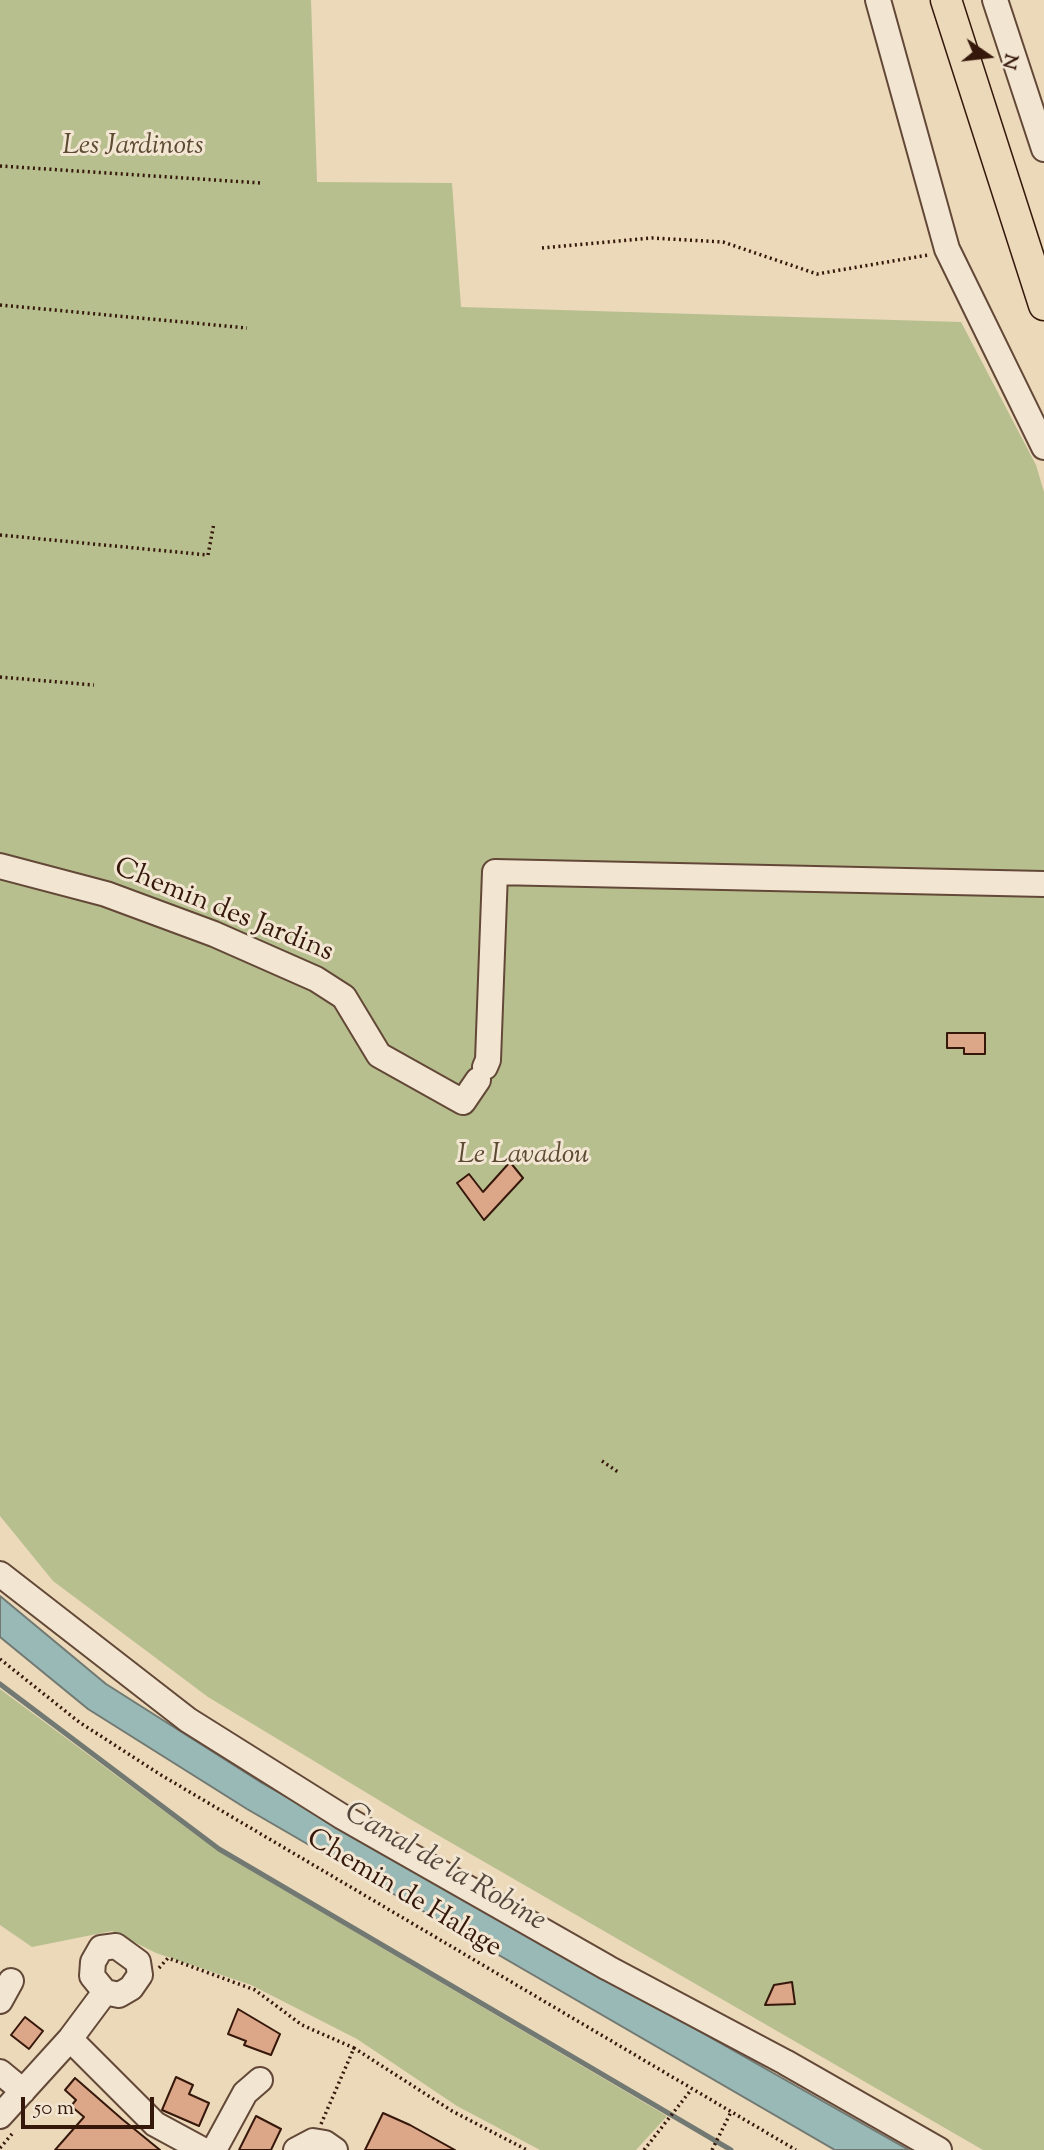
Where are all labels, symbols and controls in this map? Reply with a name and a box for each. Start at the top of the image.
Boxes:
north arrow [953,21,1023,91]
text: N [994,51,1024,72]
park label: Les Jardinots [62,131,204,165]
street label: Chemin des Jardins [108,853,338,971]
park label: Le Lavadou [457,1140,589,1174]
water label: Canal de la Robine [337,1797,551,1941]
street label: Chemin de Halage [299,1823,507,1967]
scale bar [24,2084,158,2128]
text: 50 m [34,2094,74,2124]

